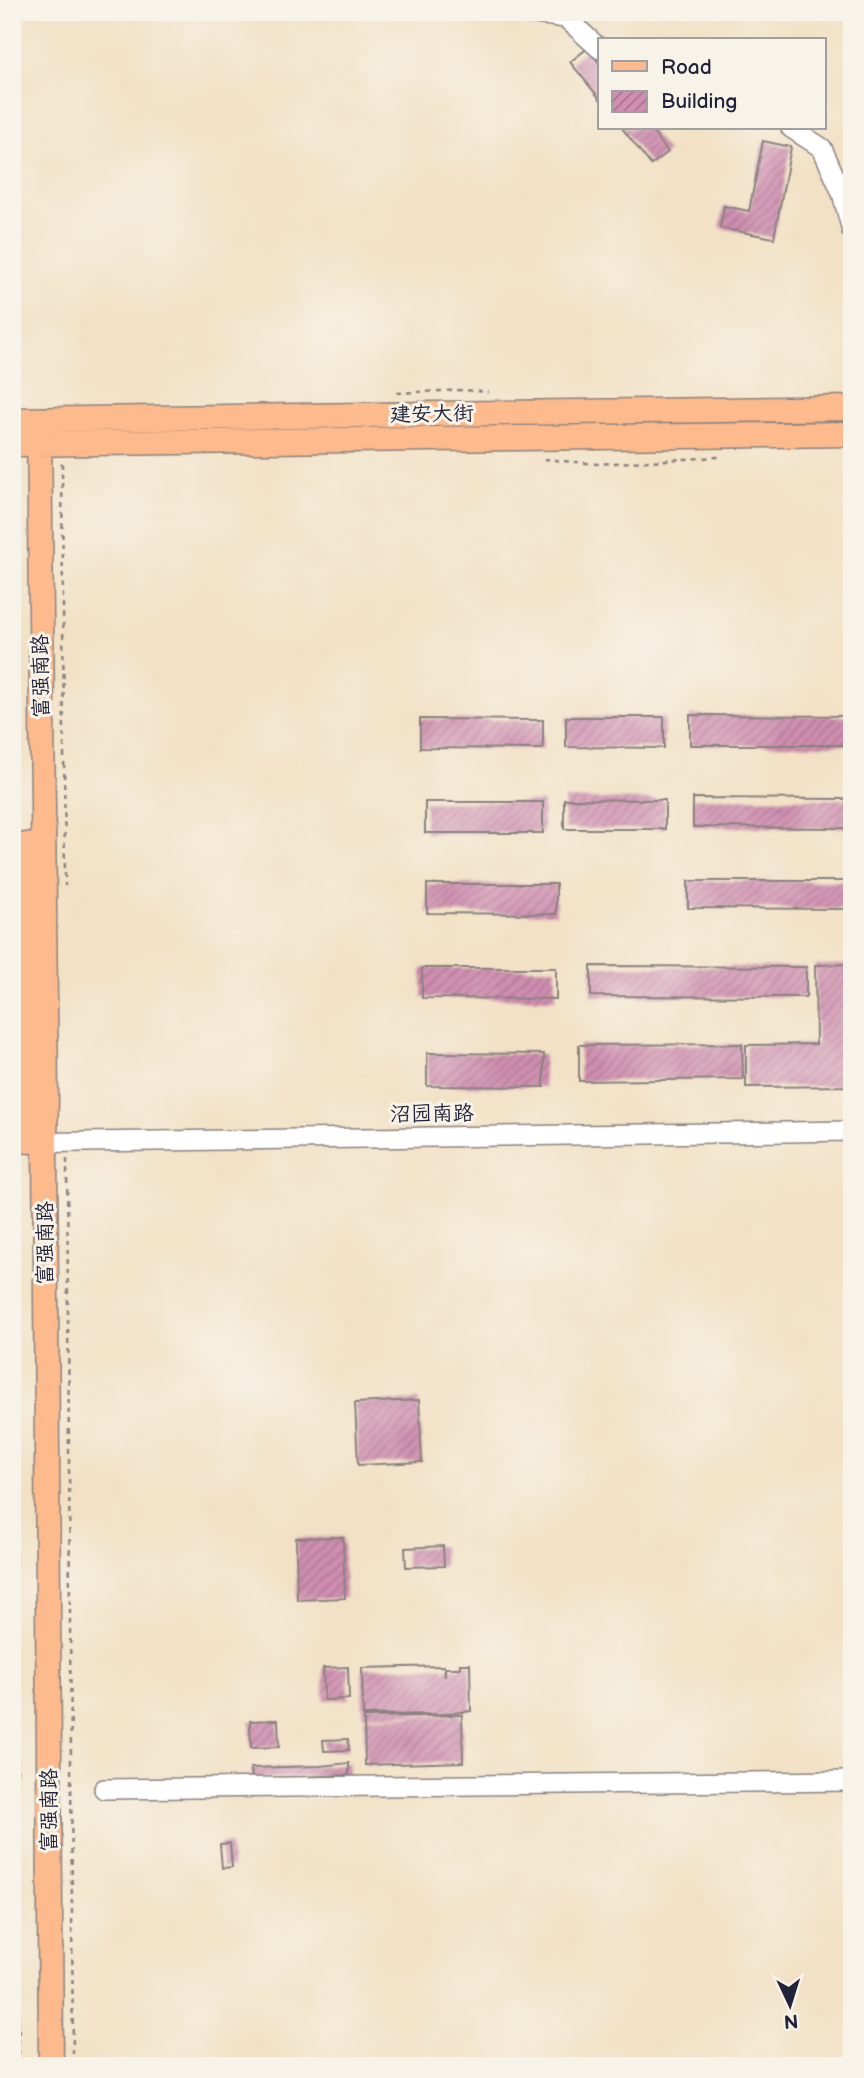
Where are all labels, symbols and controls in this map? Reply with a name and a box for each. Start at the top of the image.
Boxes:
legend [598,38,826,130]
text: Road [661,55,712,80]
text: Building [661,89,737,114]
street label: 建安大街 [390,401,474,427]
street label: 富强南路 [28,634,54,718]
street label: 沼园南路 [390,1101,474,1127]
street label: 富强南路 [33,1201,58,1285]
street label: 富强南路 [37,1768,62,1852]
north arrow [756,1969,826,2039]
text: N [783,2008,799,2032]

